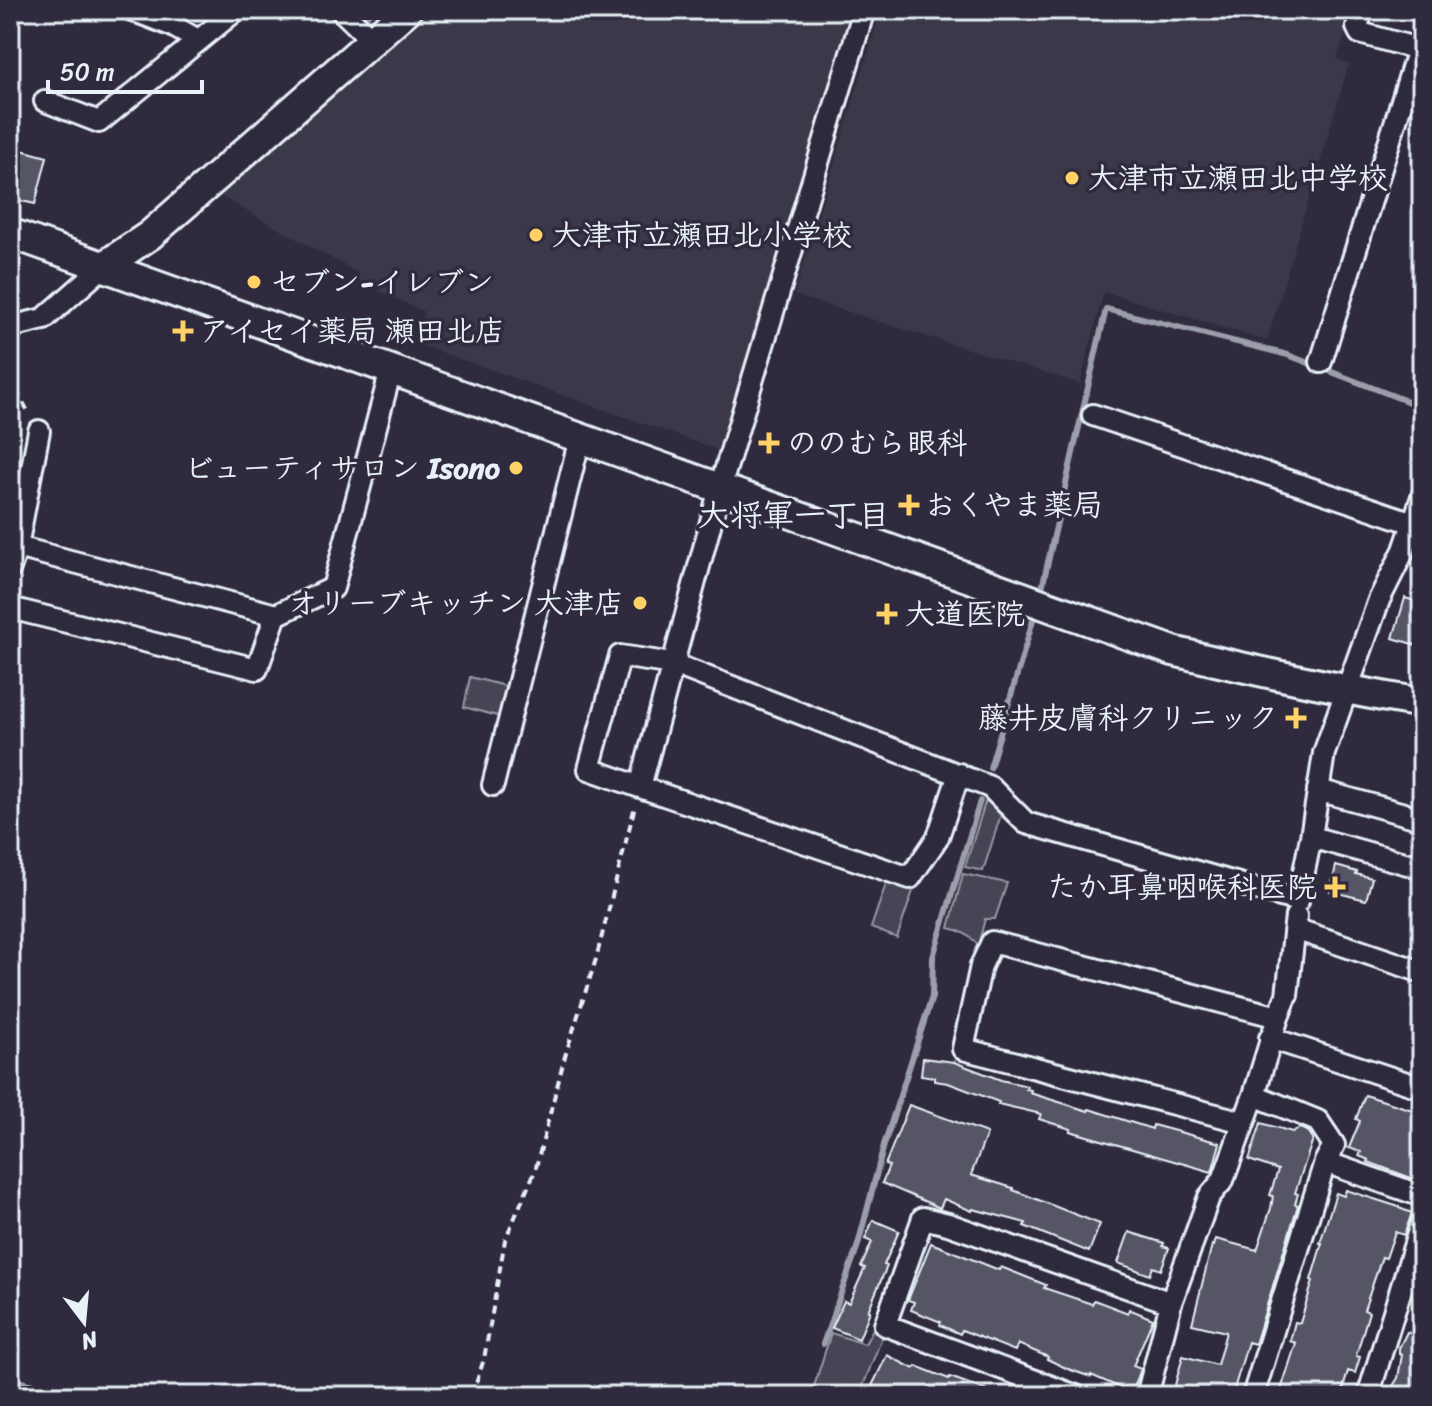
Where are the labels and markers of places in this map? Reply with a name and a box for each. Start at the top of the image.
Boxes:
place label: 大津市立瀬田北中学校 [1088,151,1388,205]
marker: 大津市立瀬田北中学校 [1063,169,1081,187]
place label: 大津市立瀬田北小学校 [552,208,852,262]
marker: 大津市立瀬田北小学校 [527,226,545,244]
place label: セブン-イレブン [270,255,494,309]
marker: セブン-イレブン [245,273,263,291]
place label: アイセイ薬局 瀬田北店 [199,304,505,358]
marker: アイセイ薬局 瀬田北店 [174,322,192,340]
place label: ののむら眼科 [787,416,967,470]
marker: ののむら眼科 [758,432,780,454]
place label: ビューティサロン Isono [184,441,501,495]
marker: ビューティサロン Isono [507,459,525,477]
place label: おくやま薬局 [925,478,1103,532]
marker: おくやま薬局 [900,496,918,514]
place label: オリーブキッチン 大津店 [287,576,624,630]
place label: 大道医院 [905,587,1025,641]
marker: オリーブキッチン 大津店 [631,594,649,612]
marker: 大道医院 [876,603,898,625]
place label: 藤井皮膚科クリニック [978,691,1278,745]
marker: 藤井皮膚科クリニック [1285,707,1307,729]
place label: たか耳鼻咽喉科医院 [1047,860,1317,914]
marker: たか耳鼻咽喉科医院 [1324,876,1346,898]

